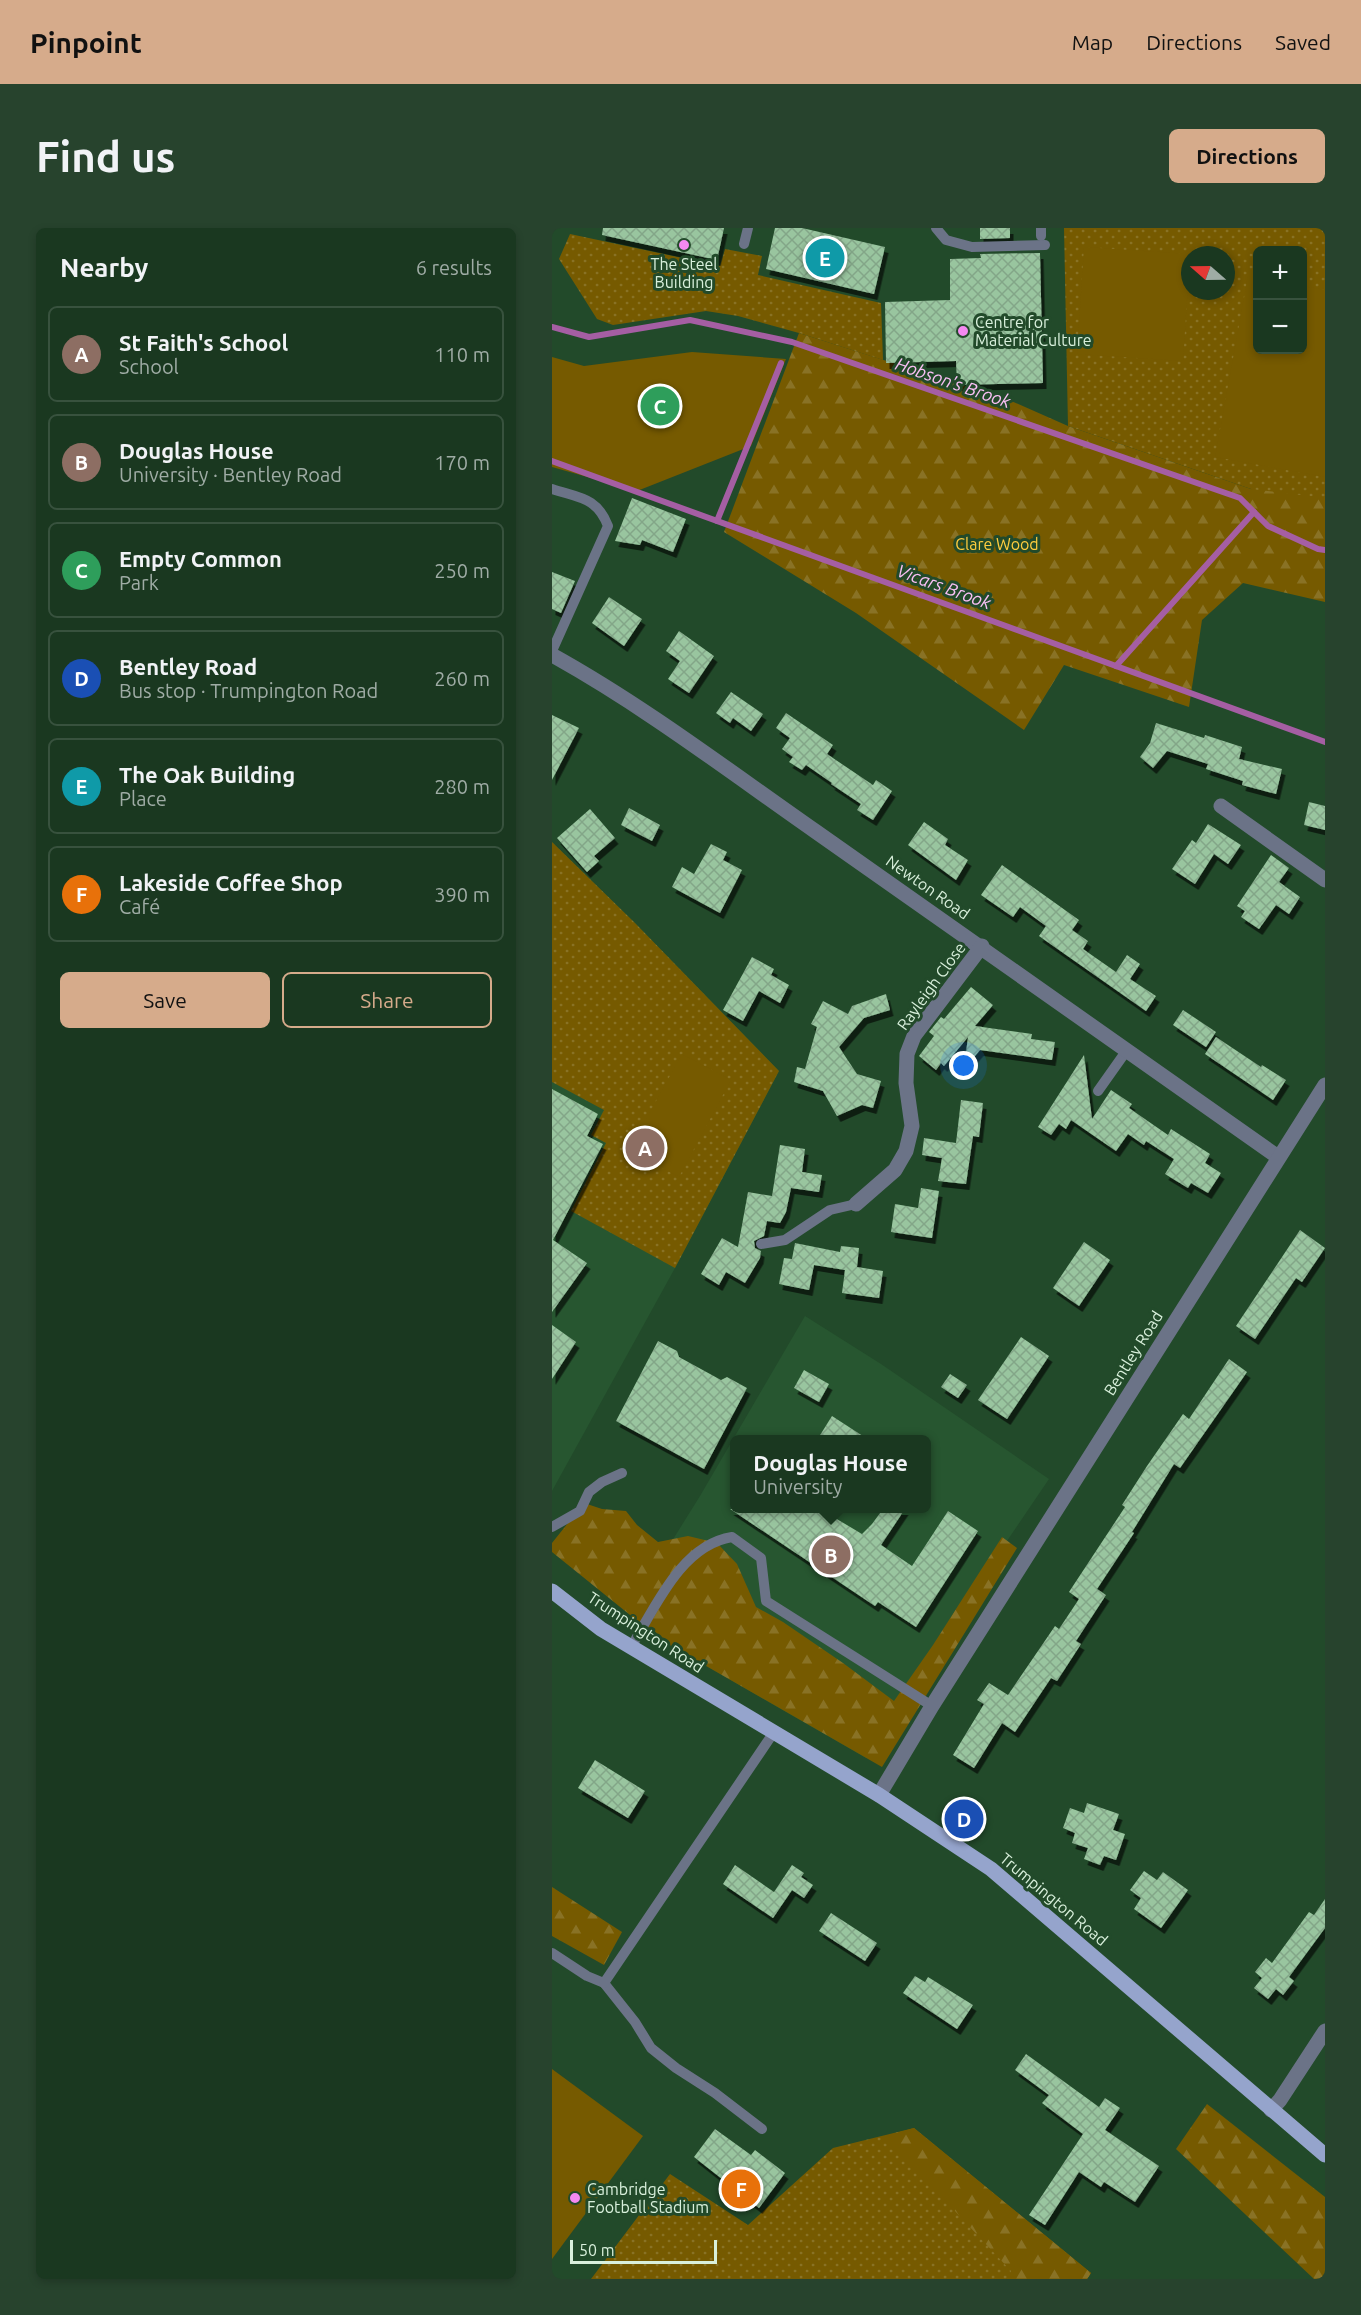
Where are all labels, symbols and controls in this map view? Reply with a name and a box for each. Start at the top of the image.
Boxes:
text: Pinpoint [30,27,142,58]
text: Map [1072,30,1113,54]
text: Directions [1146,30,1242,54]
text: Saved [1275,30,1331,54]
button: Directions [1169,129,1325,183]
text: Find us [36,133,175,180]
pin: E [806,236,844,280]
marker: The Steel Building [677,238,691,252]
north arrow [1181,246,1235,300]
map controls [1253,246,1307,354]
button: + [1253,246,1307,300]
text: Nearby [60,253,148,282]
place label: The Steel Building [650,255,718,291]
text: 6 results [416,256,492,279]
button: − [1253,300,1307,354]
place label: Centre for Material Culture [975,313,1092,349]
marker: Centre for Material Culture [956,324,970,338]
text: St Faith's School [119,330,288,355]
text: A [74,343,89,366]
text: 110 m [434,343,490,366]
water label: Hobson's Brook [893,353,1014,411]
text: School [119,355,179,378]
pin: C [640,384,680,429]
text: Douglas House [119,438,274,463]
text: B [75,451,88,474]
text: 170 m [434,451,490,474]
text: University · Bentley Road [119,463,342,486]
park label: Clare Wood [955,535,1039,553]
text: Empty Common [119,546,282,571]
text: C [75,559,88,582]
text: 250 m [434,559,490,582]
water label: Vicars Brook [894,560,995,613]
text: Park [119,571,159,594]
text: Bentley Road [119,654,257,679]
text: D [74,667,89,690]
text: 260 m [434,667,490,690]
text: Bus stop · Trumpington Road [119,679,378,702]
text: The Oak Building [119,762,295,787]
text: E [76,775,87,798]
text: 280 m [434,775,490,798]
text: Place [119,787,167,810]
street label: Newton Road [883,852,973,922]
text: Lakeside Coffee Shop [119,870,343,895]
text: F [76,883,87,906]
text: 390 m [434,883,490,906]
text: Café [119,895,160,918]
street label: Rayleigh Close [893,939,969,1033]
button: Save [60,972,270,1028]
button: Share [282,972,492,1028]
your location [949,1051,978,1080]
pin: A [626,1126,664,1170]
street label: Bentley Road [1100,1308,1166,1398]
popup [730,1435,931,1513]
text: Douglas House [753,1450,908,1475]
text: University [753,1475,842,1498]
pin: B [812,1532,850,1578]
street label: Trumpington Road [585,1588,707,1676]
pin: D [944,1796,984,1842]
street label: Trumpington Road [997,1849,1111,1949]
pin: F [722,2166,760,2212]
place label: Cambridge Football Stadium [587,2180,709,2216]
marker: Cambridge Football Stadium [568,2191,582,2205]
scale bar [570,2237,717,2264]
text: 50 m [579,2241,615,2259]

